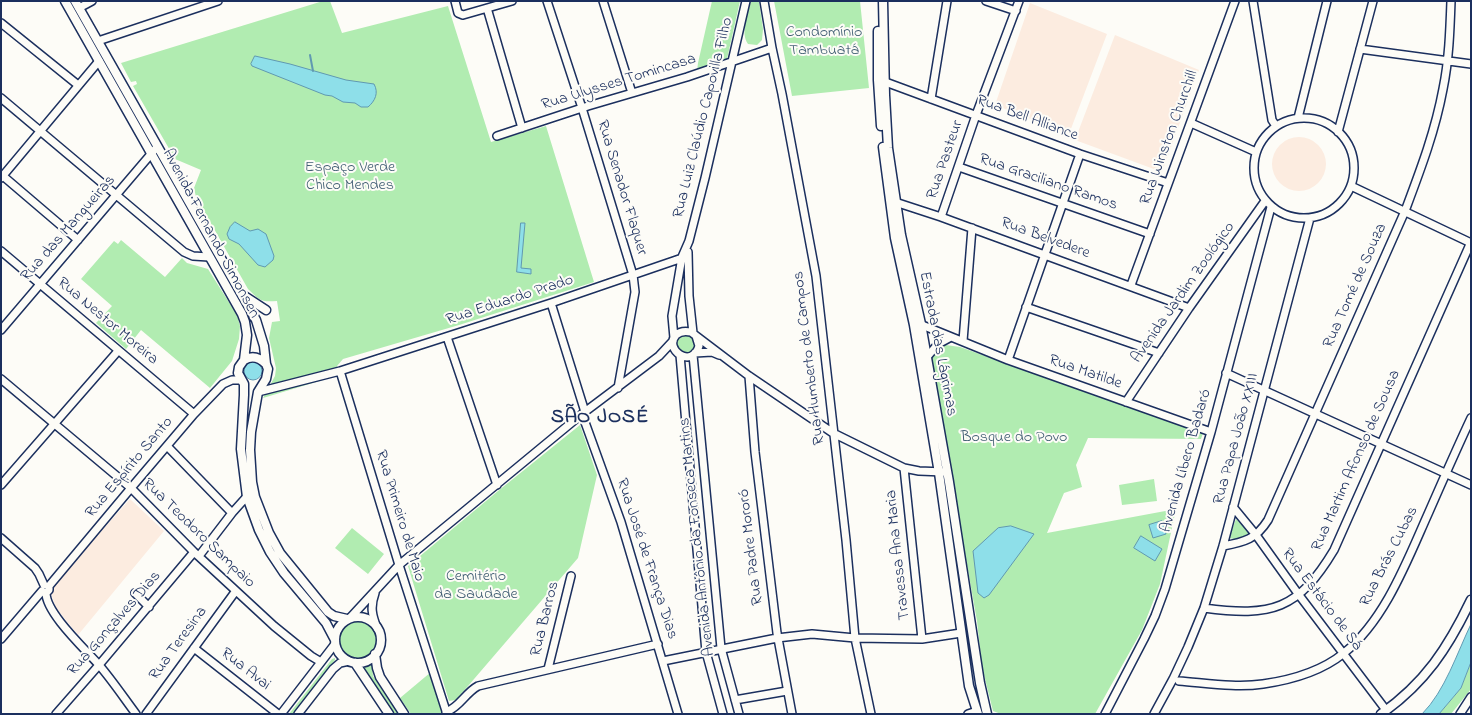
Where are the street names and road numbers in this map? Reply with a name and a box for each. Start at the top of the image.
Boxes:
street label: Rua Luiz Claúdio Capovilla Filho [670,16,738,220]
street label: Rua Ulysses Tomincasa [539,50,699,116]
street label: Rua Winston Churchill [1137,68,1203,208]
street label: Rua Bell Alliance [974,92,1080,146]
street label: Rua Senador Flaquer [591,118,651,258]
street label: Rua Pasteur [924,118,968,202]
street label: Avenida Fernando Simonsen [157,146,263,322]
street label: Rua Graciliano Ramos [976,150,1120,216]
street label: Rua das Mangueiras [18,172,120,286]
street label: Rua Belvedere [998,214,1092,264]
street label: Avenida Jardim Zoológico [1128,219,1240,367]
street label: Rua Tomé de Souza [1320,221,1392,351]
street label: Rua Humberto de Campos [790,270,830,446]
street label: Estrada das Lágrimas [914,270,960,418]
street label: Rua Eduardo Prado [444,271,576,331]
street label: Rua Nestor Moreira [53,274,161,370]
street label: Rua Matilde [1046,352,1124,394]
street label: Rua Martim Afonso de Sousa [1308,367,1406,555]
street label: Rua Papa João XXIII [1210,371,1264,507]
street label: Avenida Líbero Badaró [1157,387,1217,535]
street label: Rua Espírito Santo [82,414,178,522]
street label: Avenida Antônio da Fonseca Martins [676,417,720,657]
street label: Rua Primeiro de Maio [370,448,428,584]
street label: Rua Teodoro Sampaio [137,475,259,593]
street label: Rua José de França Dias [611,476,681,642]
street label: Rua Padre Mororó [735,488,769,606]
street label: Travessa Ana Maria [883,489,915,621]
street label: Rua Brás Cubas [1357,504,1423,610]
street label: Rua Estácio de Sá [1276,545,1366,655]
street label: Rua Gonçalves Dias [64,568,166,680]
street label: Rua Barros [527,580,565,658]
street label: Rua Teresina [146,603,212,685]
street label: Rua Avai [216,645,274,695]

